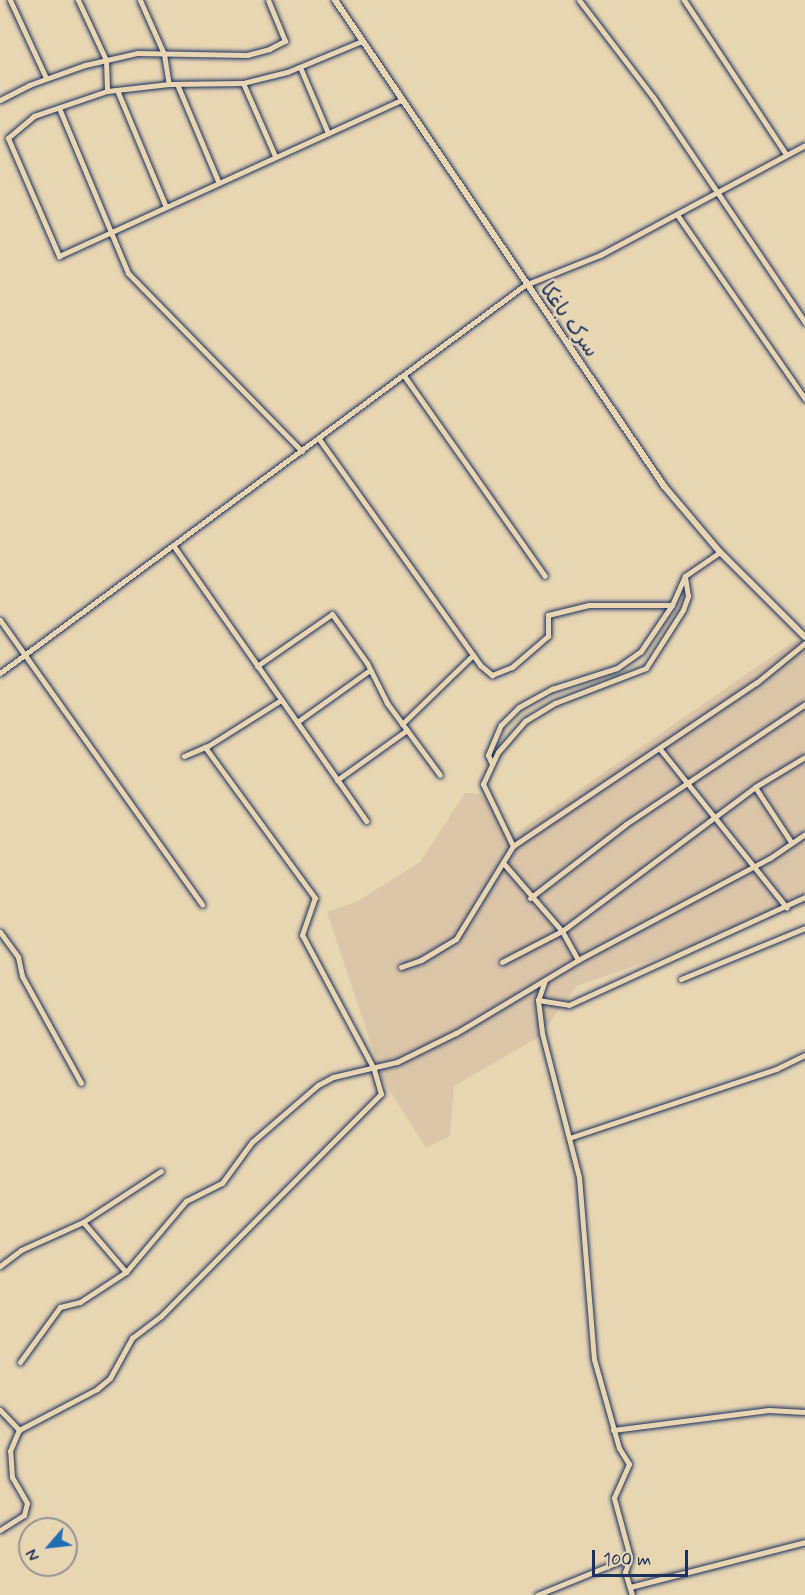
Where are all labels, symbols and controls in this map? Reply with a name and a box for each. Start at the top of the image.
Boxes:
street label: سرک باغکا [534,278,604,362]
north arrow [18,1517,78,1577]
scale bar [595,1538,691,1576]
text: N [22,1545,45,1564]
text: 100 m [603,1548,651,1572]

